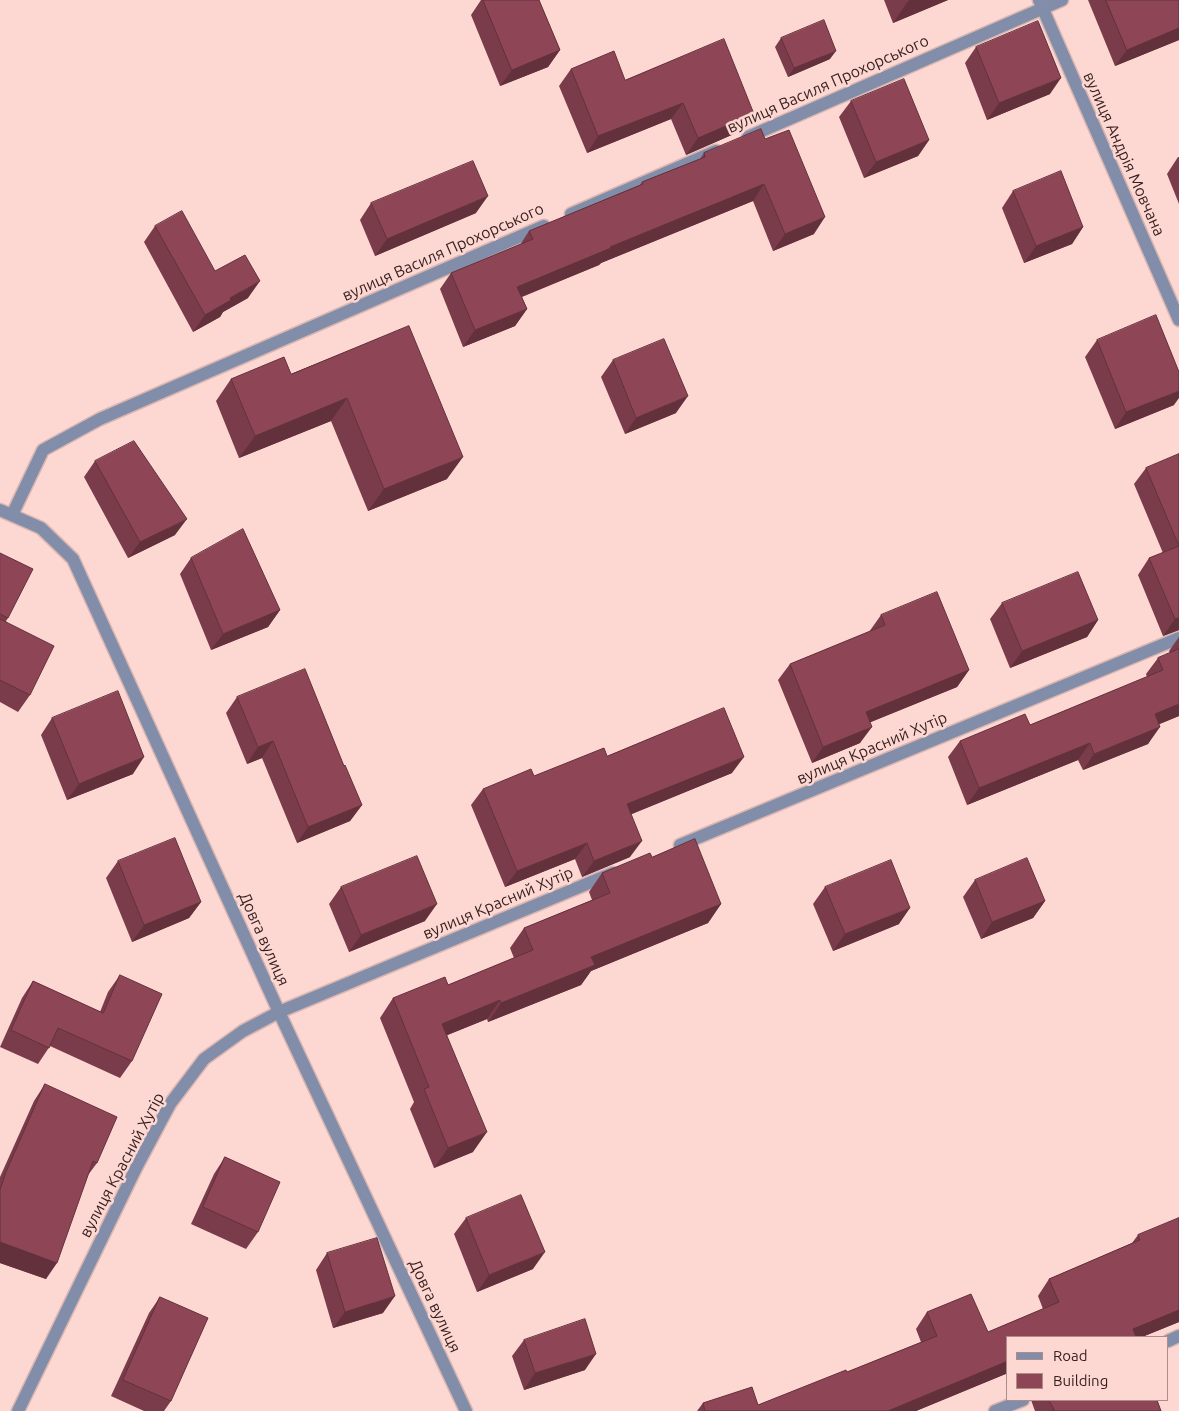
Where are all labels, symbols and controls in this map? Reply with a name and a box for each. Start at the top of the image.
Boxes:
street label: вулиця Василя Прохорського [724,31,932,137]
street label: вулиця Андрія Мовчана [1079,69,1169,239]
street label: вулиця Василя Прохорського [339,199,547,305]
street label: вулиця Красний Хутір [794,708,950,788]
street label: вулиця Красний Хутір [420,863,576,943]
street label: Довга вулиця [235,889,293,989]
street label: вулиця Красний Хутір [76,1089,168,1241]
street label: Довга вулиця [405,1256,465,1356]
legend [1006,1336,1169,1401]
text: Road [1053,1347,1088,1364]
text: Building [1053,1372,1108,1389]

